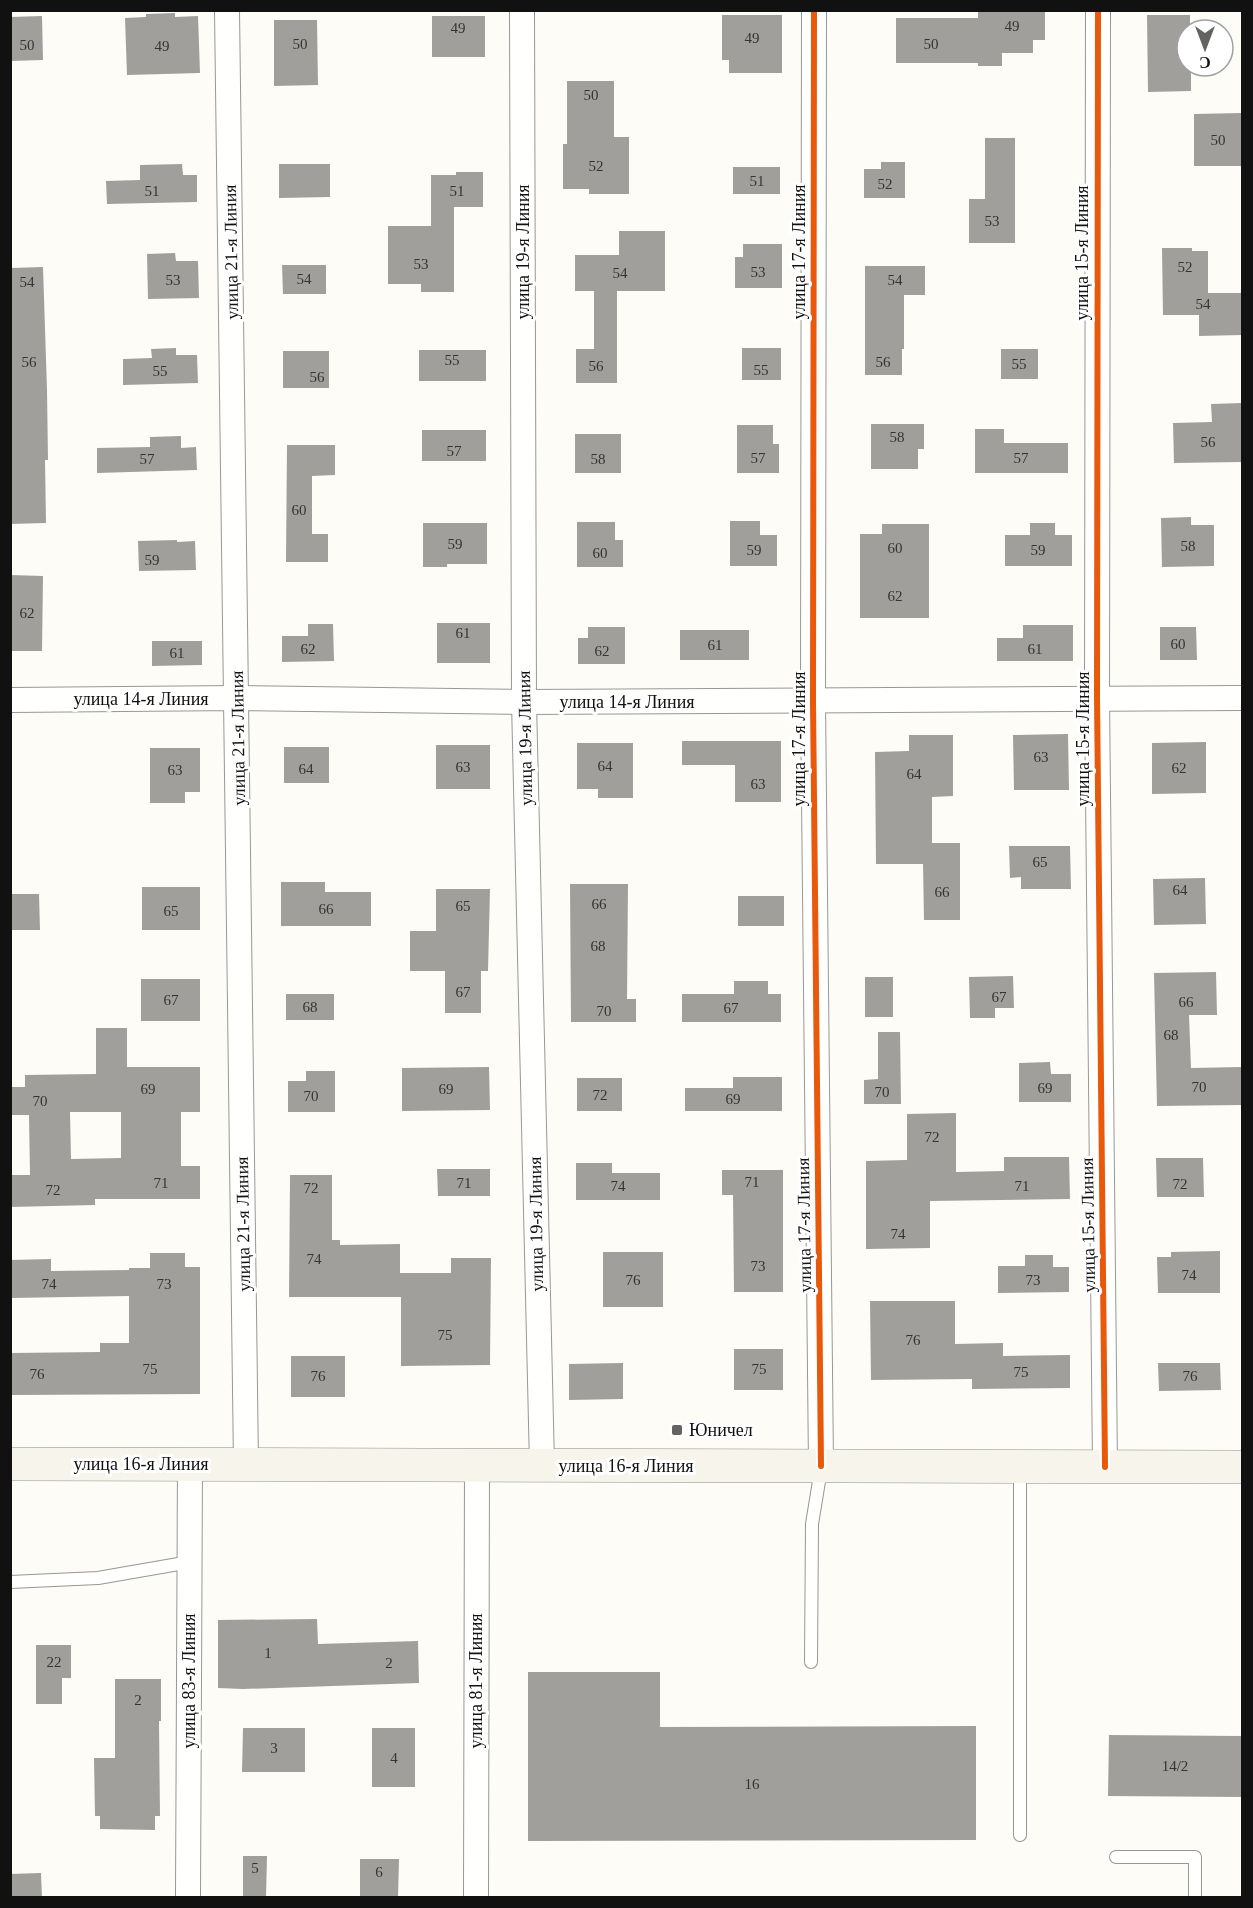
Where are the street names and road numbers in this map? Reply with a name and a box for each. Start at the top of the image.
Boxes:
street label: улица 21-я Линия [220,184,242,320]
street label: улица 19-я Линия [513,184,533,320]
street label: улица 17-я Линия [789,184,809,320]
street label: улица 15-я Линия [1072,185,1092,321]
street label: улица 21-я Линия [227,670,249,806]
street label: улица 19-я Линия [514,670,536,806]
street label: улица 17-я Линия [789,671,809,807]
street label: улица 15-я Линия [1073,671,1093,807]
street label: улица 14-я Линия [73,689,209,709]
street label: улица 14-я Линия [559,692,695,712]
street label: улица 21-я Линия [232,1156,254,1292]
street label: улица 19-я Линия [525,1156,547,1292]
street label: улица 17-я Линия [793,1157,815,1293]
street label: улица 15-я Линия [1077,1157,1099,1293]
street label: улица 16-я Линия [73,1454,209,1474]
street label: улица 16-я Линия [558,1456,694,1476]
street label: улица 83-я Линия [179,1613,199,1749]
street label: улица 81-я Линия [466,1613,486,1749]

